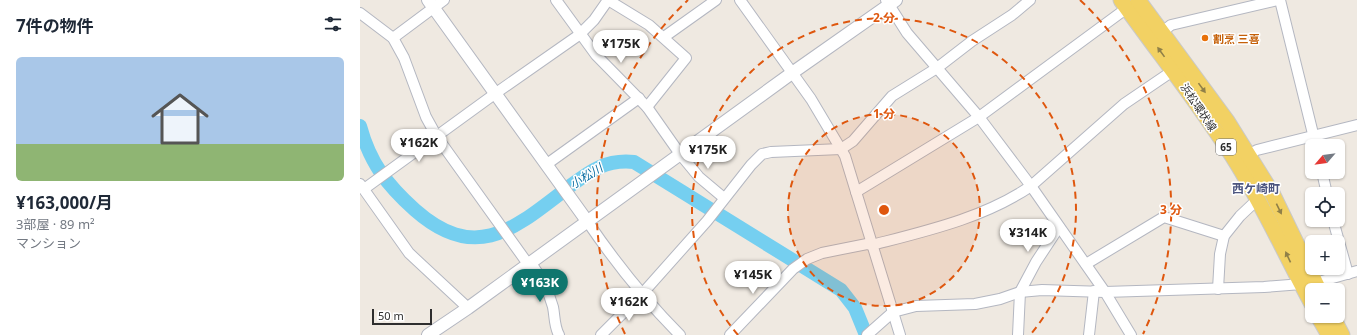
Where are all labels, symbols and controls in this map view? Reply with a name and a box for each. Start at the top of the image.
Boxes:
text: 2 分 [873,9,895,26]
icon: filters [322,13,344,35]
text: 7件の物件 [16,14,94,37]
pin: ¥175K [593,30,649,64]
place label: 割烹 三喜 [1213,31,1260,46]
marker: 割烹 三喜 [1200,33,1210,43]
text: ¥175K [602,34,640,52]
one-way arrow [1157,46,1165,57]
street label: 浜松環状線 [1177,80,1221,134]
icon: home [144,83,216,155]
one-way arrow [1198,83,1206,93]
text: 1 分 [873,105,895,122]
pin: ¥162K [391,129,447,163]
text: ¥162K [400,133,438,151]
pin: ¥175K [680,136,736,170]
road number: 65 [1216,139,1236,155]
north arrow [1305,139,1345,179]
map controls [1305,139,1345,323]
text: ¥175K [689,140,727,158]
water label: 小松川 [566,158,607,193]
district label: 西ケ崎町 [1232,180,1280,197]
button: locate [1305,187,1345,227]
text: ¥163,000/月 [16,191,113,214]
text: 3 分 [1160,201,1182,218]
centre of rings [877,203,891,217]
one-way arrow [1276,204,1282,215]
text: 3部屋 · 89 m² [16,215,95,233]
pin: ¥314K [1000,219,1056,253]
text: ¥314K [1009,223,1047,241]
text: マンション [16,234,81,252]
button: + [1305,235,1345,275]
one-way arrow [1285,251,1291,263]
pin: ¥145K [725,261,781,295]
text: ¥145K [734,265,772,283]
pin: ¥163K [512,269,568,303]
text: ¥163K [521,273,559,291]
button: − [1305,283,1345,323]
pin: ¥162K [601,288,657,322]
text: ¥162K [610,292,648,310]
scale bar [372,307,432,326]
text: 50 m [378,308,404,323]

